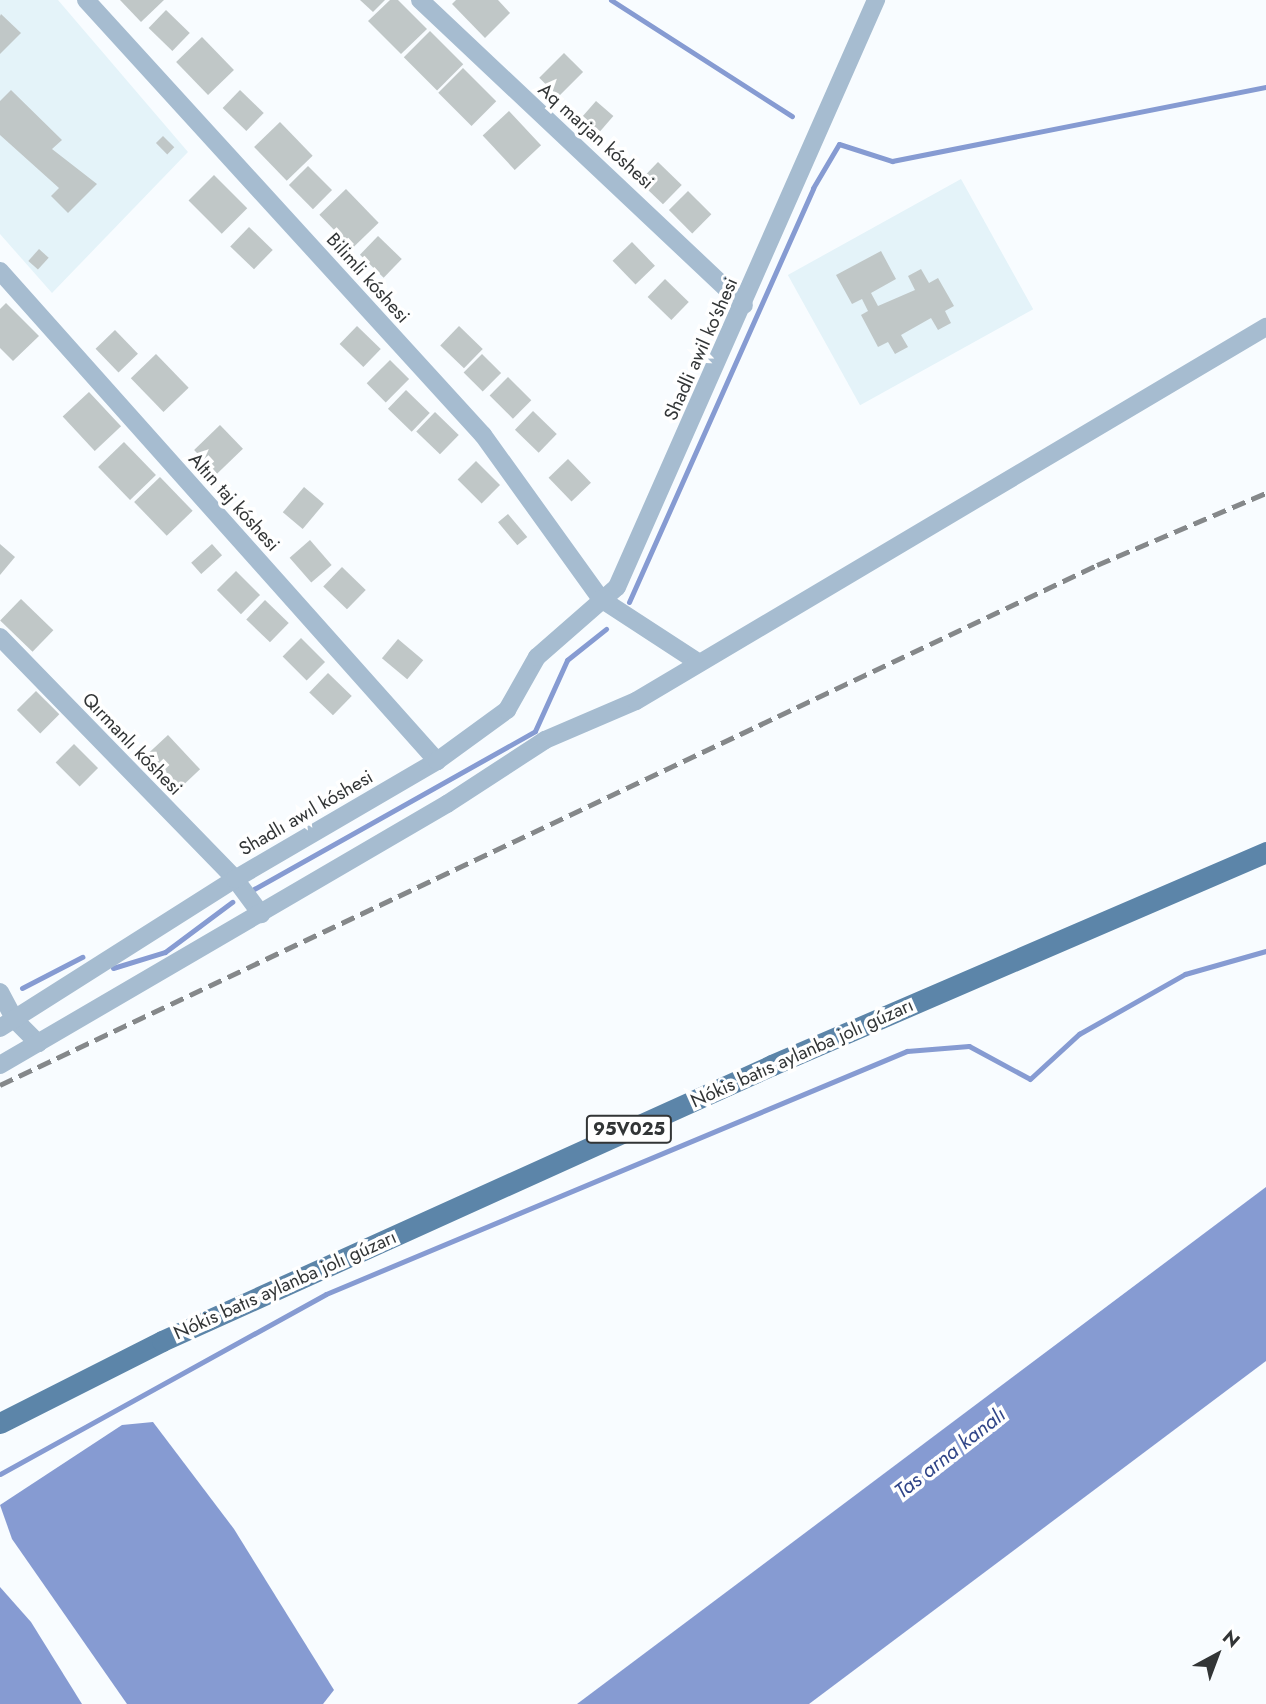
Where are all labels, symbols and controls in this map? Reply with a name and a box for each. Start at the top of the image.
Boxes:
street label: Aq marjan kóshesi [534,78,658,194]
street label: Bilimli kóshesi [322,228,414,328]
street label: Shadli awil ko'shesi [659,274,743,424]
street label: Altın taj kóshesi [184,448,284,556]
street label: Qırmanlı kóshesi [77,688,187,800]
street label: Shadlı awıl kóshesi [235,765,377,861]
street label: Nókis batıs aylanba jolı gúzarı [687,993,917,1113]
road number: 95V025 [585,1114,673,1144]
street label: Nókis batıs aylanba jolı gúzarı [170,1225,400,1345]
water label: Tas arna kanalı [890,1402,1010,1504]
north arrow [1182,1620,1252,1690]
text: N [1217,1624,1246,1654]

